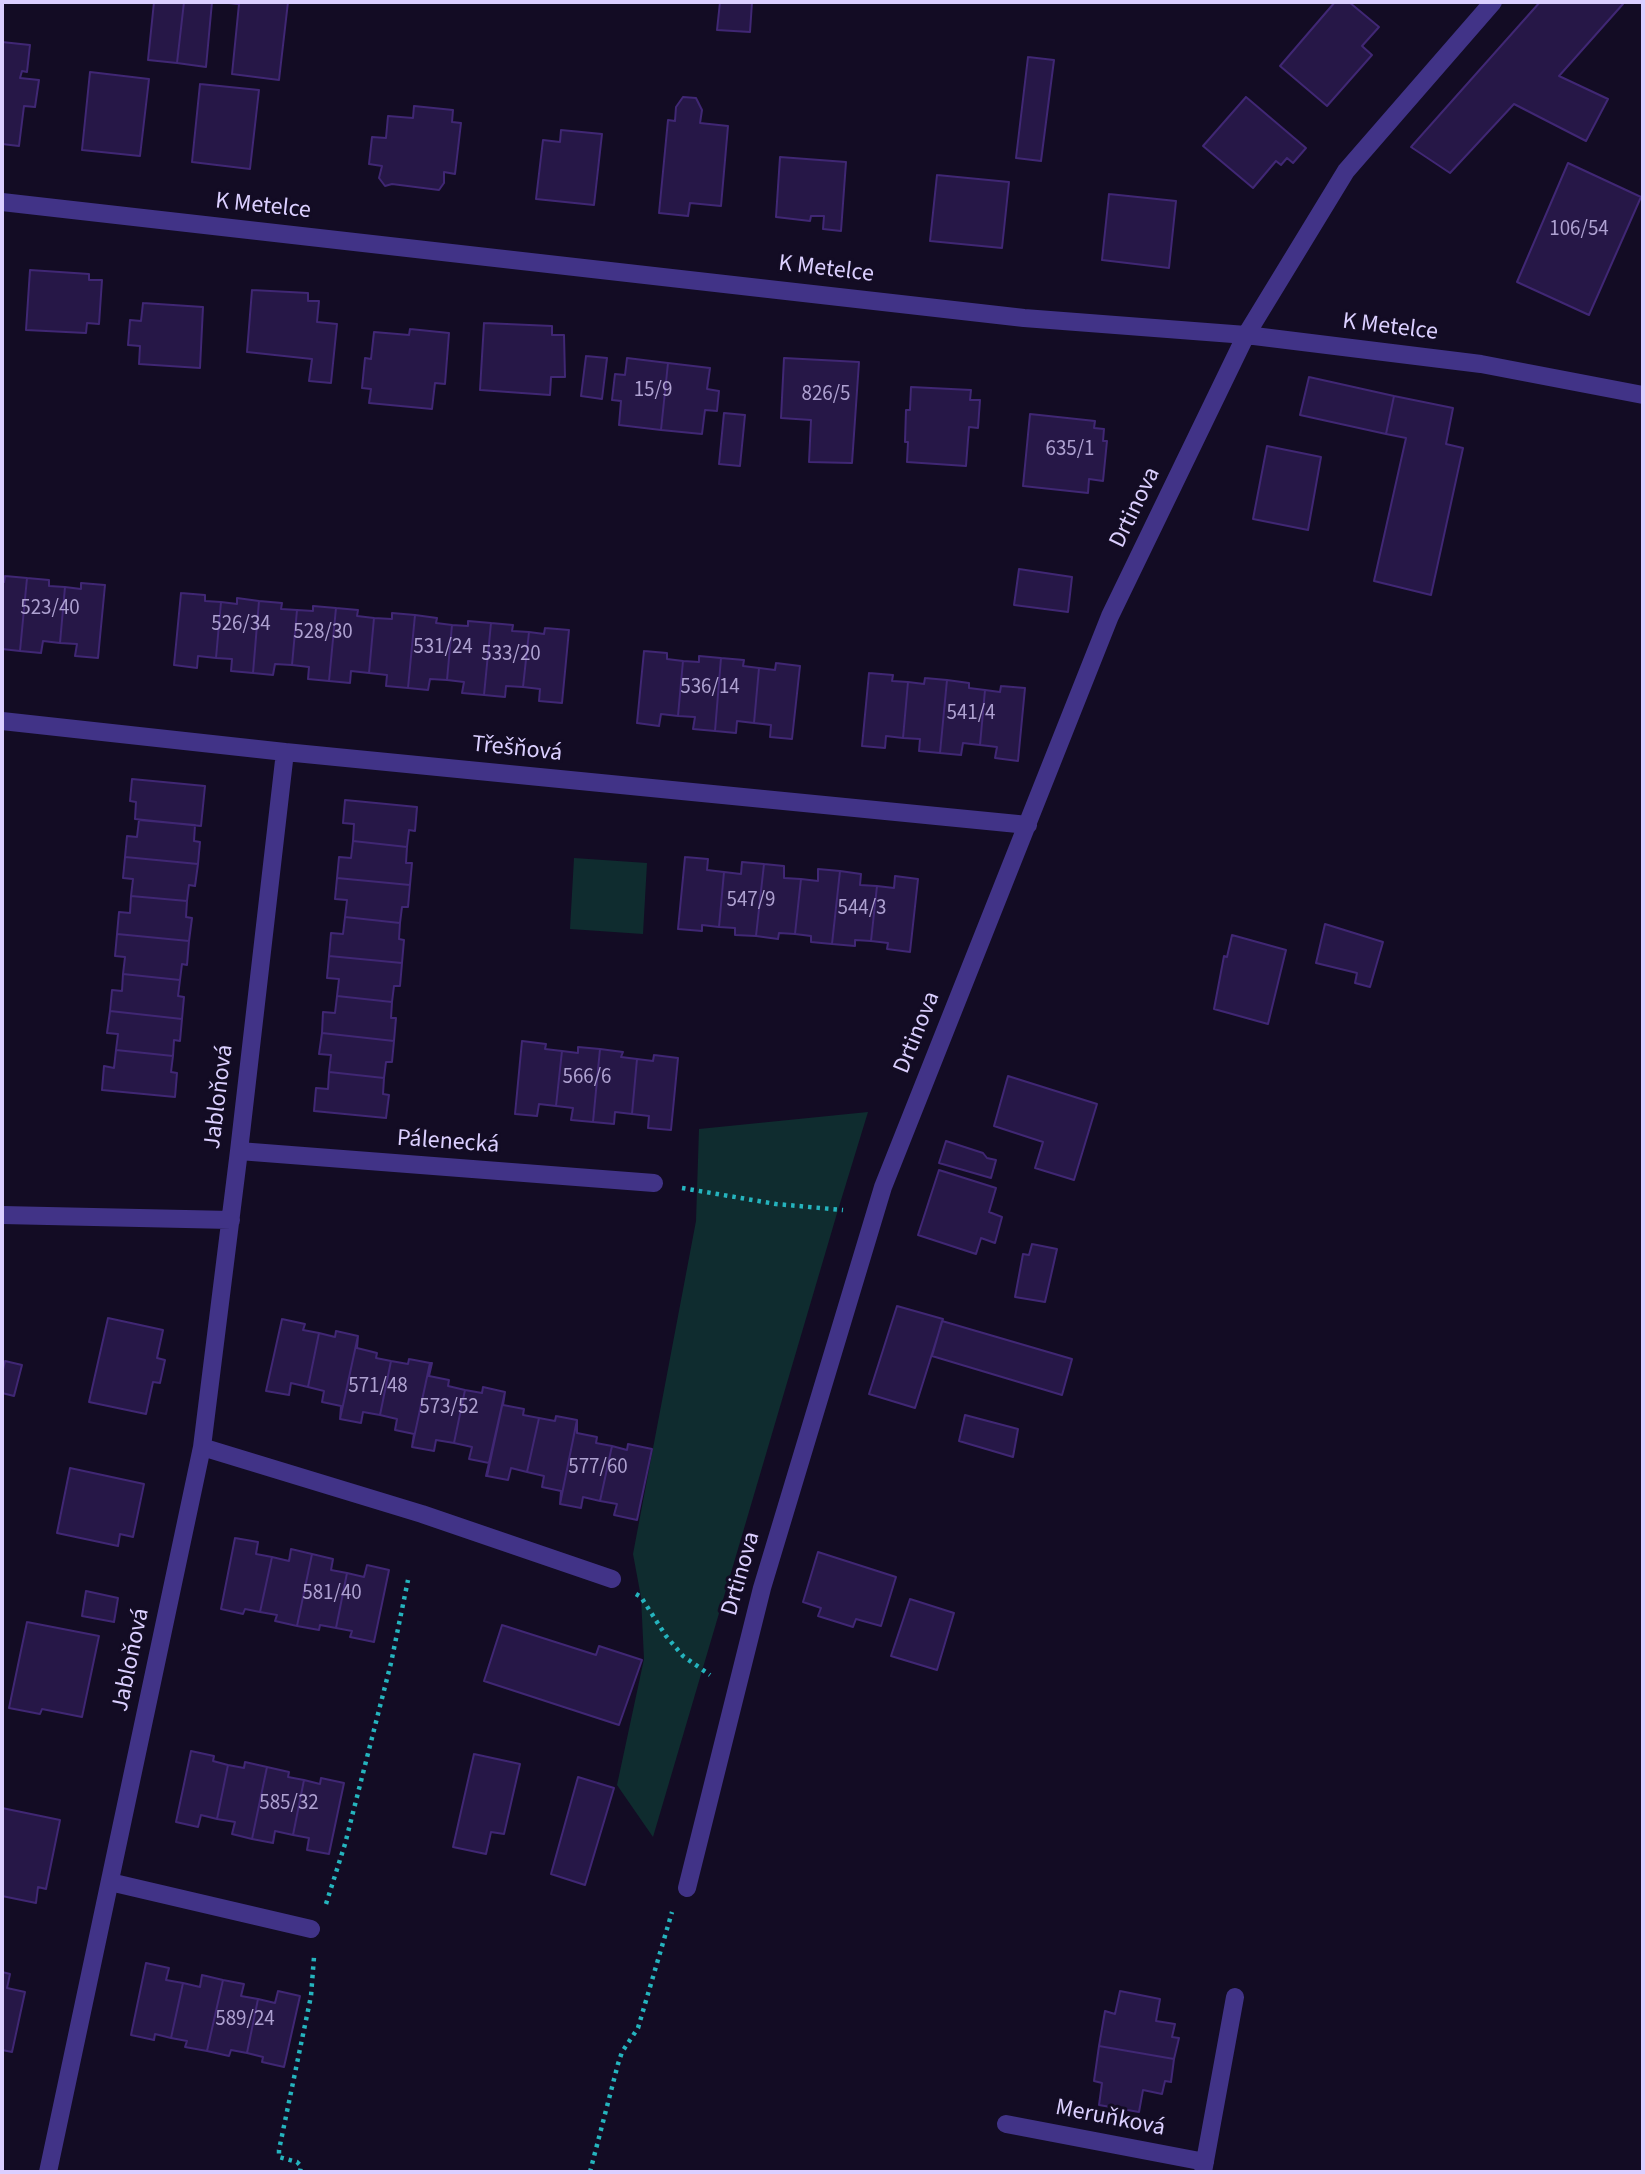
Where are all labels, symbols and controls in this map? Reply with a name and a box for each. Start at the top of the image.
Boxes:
street label: K Metelce [214,188,312,226]
house number: 106/54 [1549,217,1609,243]
street label: K Metelce [777,250,875,290]
street label: K Metelce [1341,308,1439,348]
house number: 15/9 [634,378,672,404]
house number: 826/5 [801,382,851,408]
house number: 635/1 [1045,437,1095,463]
street label: Drtinova [1104,463,1168,553]
house number: 523/40 [20,596,80,622]
house number: 526/34 [211,612,271,638]
house number: 528/30 [293,620,353,646]
house number: 531/24 [413,635,473,661]
house number: 533/20 [481,642,541,668]
house number: 536/14 [680,675,740,701]
house number: 541/4 [946,701,996,727]
street label: Třešňová [470,731,564,769]
house number: 547/9 [726,888,776,914]
house number: 544/3 [837,896,887,922]
street label: Drtinova [889,988,947,1078]
street label: Jabloňová [199,1043,241,1151]
house number: 566/6 [562,1065,612,1091]
street label: Pálenecká [396,1125,500,1161]
house number: 571/48 [348,1374,408,1400]
house number: 573/52 [419,1395,479,1421]
house number: 577/60 [568,1455,628,1481]
street label: Drtinova [716,1529,768,1619]
house number: 581/40 [302,1581,362,1607]
street label: Jabloňová [107,1606,157,1714]
house number: 585/32 [259,1791,319,1817]
house number: 589/24 [215,2007,275,2033]
street label: Meruňková [1053,2094,1167,2144]

